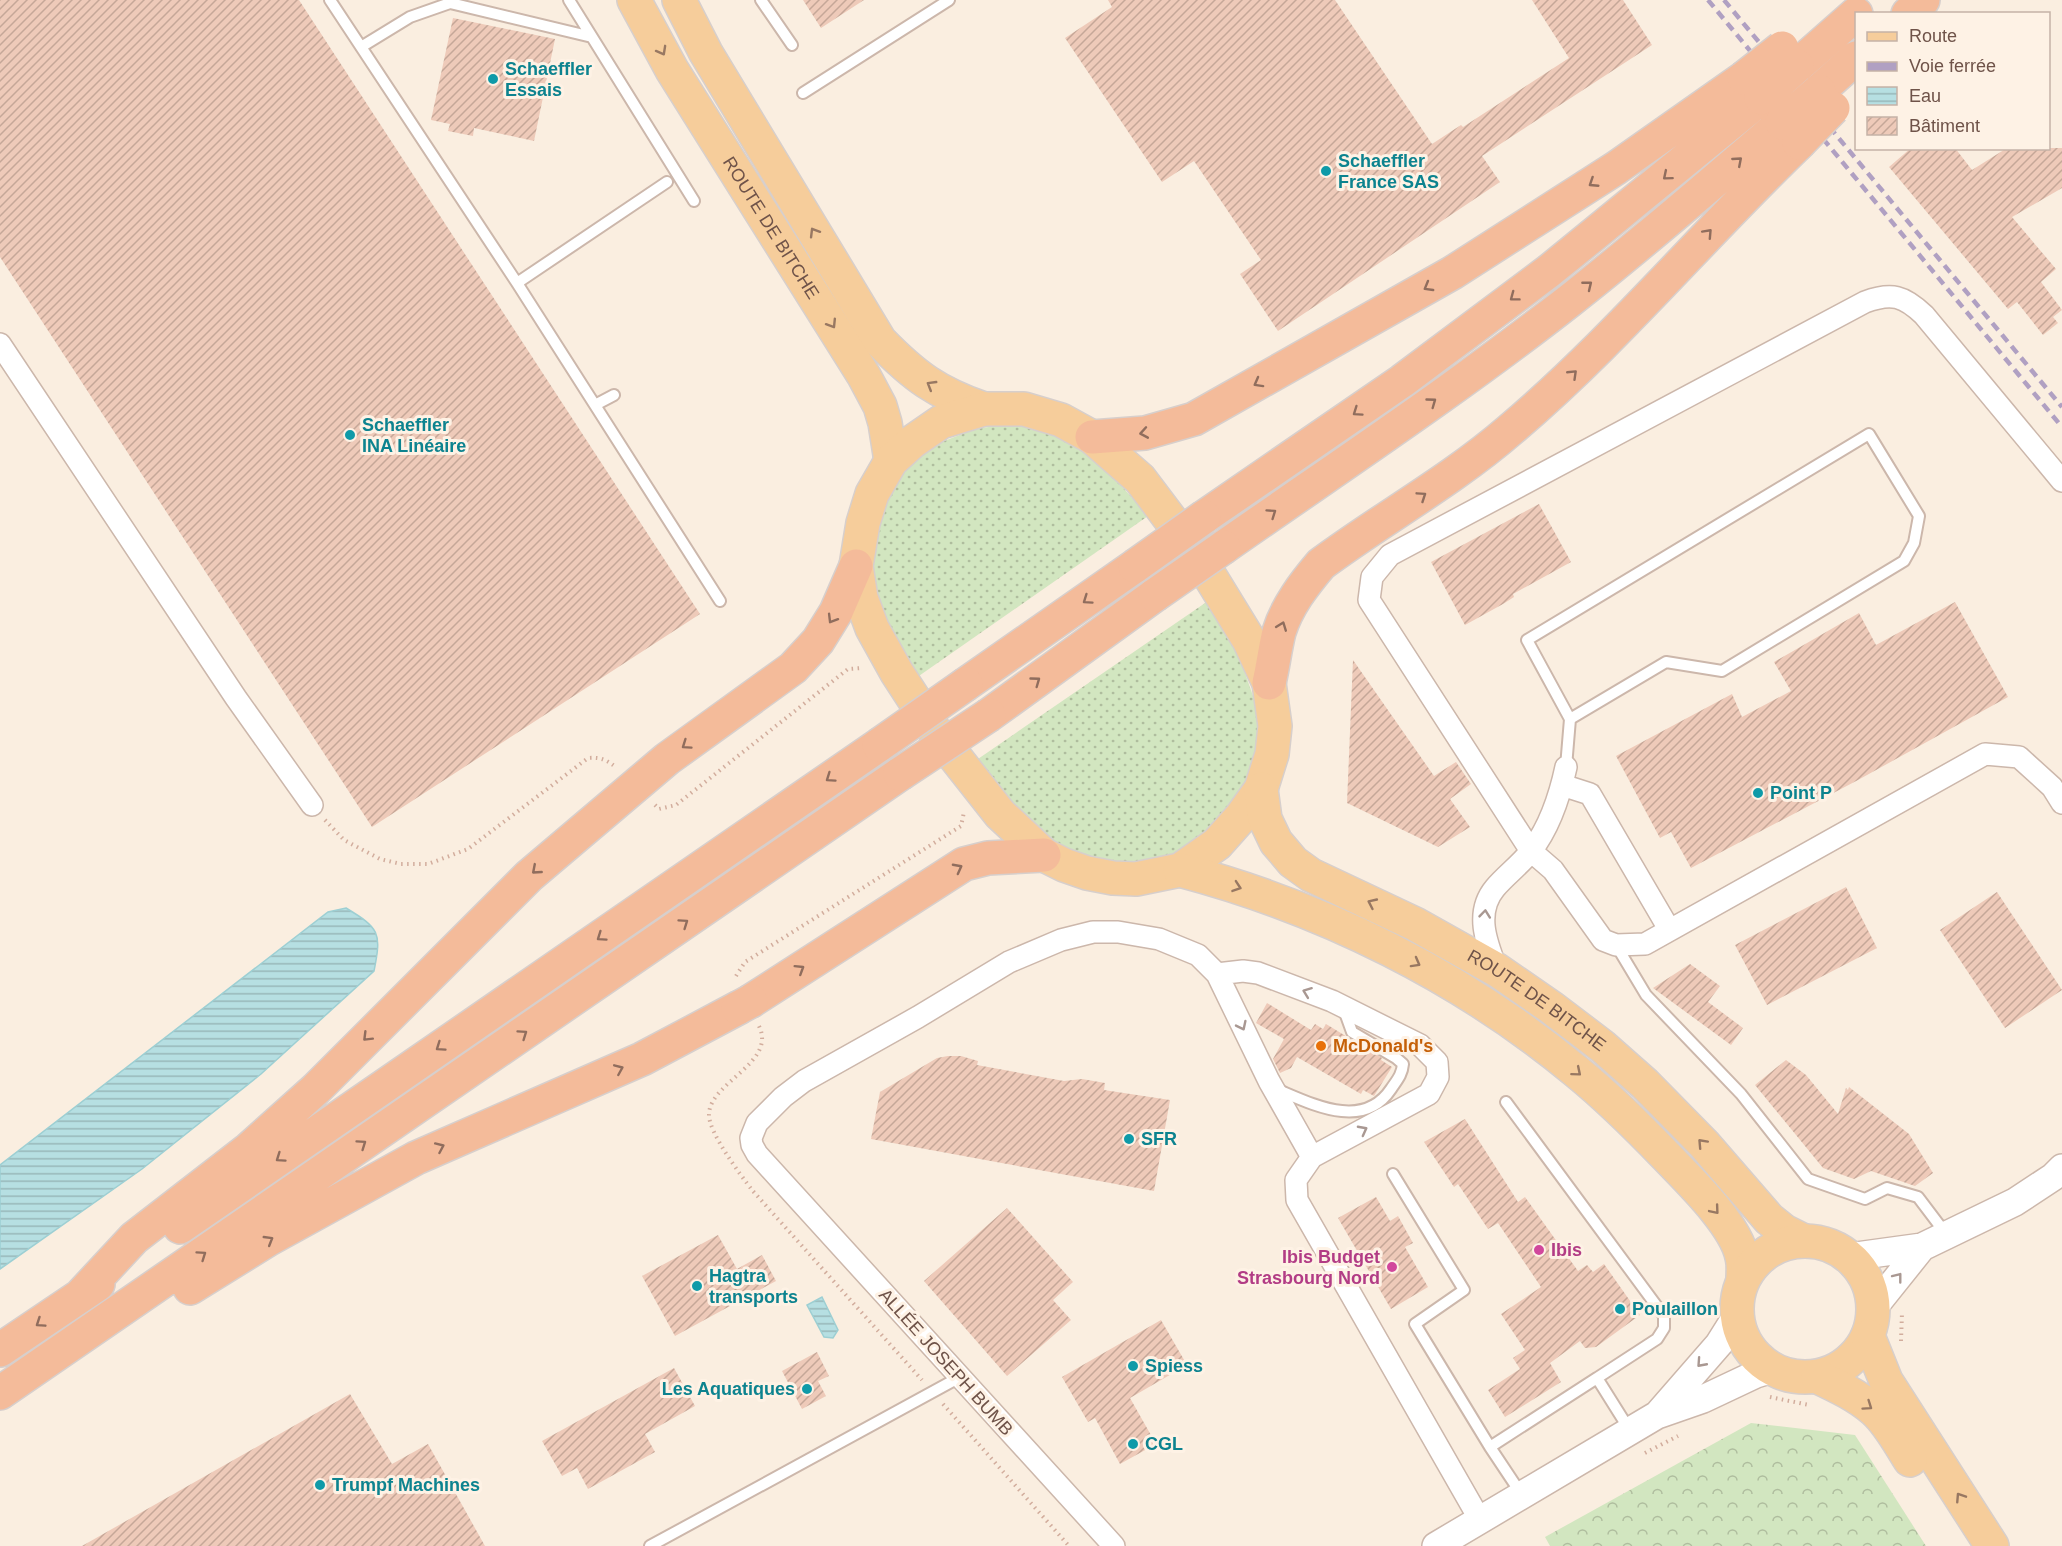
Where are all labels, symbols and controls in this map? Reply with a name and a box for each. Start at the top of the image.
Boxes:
legend [1855,12,2050,150]
text: Route [1909,26,1957,46]
one-way arrow [655,45,666,55]
text: Voie ferrée [1909,56,1996,76]
place label: Schaeffler Essais [505,59,592,100]
marker: Schaeffler Essais [486,72,500,86]
text: Eau [1909,86,1941,106]
text: Bâtiment [1909,116,1980,136]
place label: Schaeffler France SAS [1338,151,1439,192]
street label: ROUTE DE BITCHE [719,153,823,303]
one-way arrow [1731,157,1742,168]
marker: Schaeffler France SAS [1319,164,1333,178]
one-way arrow [1663,169,1674,180]
one-way arrow [1589,176,1599,188]
one-way arrow [810,228,822,238]
one-way arrow [1701,230,1712,240]
one-way arrow [1423,280,1434,291]
one-way arrow [1581,282,1592,293]
one-way arrow [1510,290,1521,301]
one-way arrow [824,318,836,328]
one-way arrow [1565,370,1576,381]
one-way arrow [1254,376,1264,387]
one-way arrow [927,381,937,393]
one-way arrow [1426,398,1437,409]
one-way arrow [1353,405,1364,416]
place label: Schaeffler INA Linéaire [362,415,466,456]
one-way arrow [1139,426,1148,438]
marker: Schaeffler INA Linéaire [343,428,357,442]
one-way arrow [1415,493,1426,504]
one-way arrow [1265,509,1276,520]
one-way arrow [1083,593,1094,604]
one-way arrow [827,613,839,623]
one-way arrow [1275,621,1288,632]
one-way arrow [1029,677,1040,688]
one-way arrow [681,738,692,749]
one-way arrow [826,771,837,782]
place label: Point P [1770,783,1832,803]
marker: Point P [1751,786,1765,800]
one-way arrow [532,863,543,874]
one-way arrow [952,864,962,875]
one-way arrow [1231,879,1241,892]
one-way arrow [1367,899,1378,911]
one-way arrow [1478,910,1491,919]
one-way arrow [677,919,688,930]
one-way arrow [596,930,607,941]
street label: ROUTE DE BITCHE [1464,945,1610,1055]
one-way arrow [1409,956,1420,967]
one-way arrow [794,965,804,977]
one-way arrow [1302,987,1313,999]
one-way arrow [1235,1020,1247,1031]
one-way arrow [364,1029,375,1040]
one-way arrow [516,1030,527,1041]
place label: McDonald's [1333,1036,1433,1056]
marker: McDonald's [1314,1039,1328,1053]
one-way arrow [436,1040,447,1051]
one-way arrow [612,1064,623,1076]
one-way arrow [1570,1065,1581,1076]
one-way arrow [1357,1126,1367,1137]
place label: SFR [1141,1129,1177,1149]
marker: SFR [1122,1132,1136,1146]
one-way arrow [1699,1139,1710,1150]
one-way arrow [356,1140,367,1151]
one-way arrow [434,1142,445,1154]
one-way arrow [275,1151,286,1162]
one-way arrow [1707,1203,1718,1214]
one-way arrow [263,1235,273,1247]
place label: Ibis [1551,1240,1582,1260]
marker: Ibis [1532,1243,1546,1257]
place label: Ibis Budget Strasbourg Nord [1237,1247,1380,1288]
one-way arrow [195,1251,206,1262]
marker: Ibis Budget Strasbourg Nord [1385,1260,1399,1274]
place label: Hagtra transports [709,1266,798,1307]
one-way arrow [1891,1273,1902,1284]
marker: Hagtra transports [690,1279,704,1293]
street label: ALLÉE JOSEPH BUMB [875,1285,1017,1439]
place label: Poulaillon [1632,1299,1718,1319]
marker: Poulaillon [1613,1302,1627,1316]
one-way arrow [36,1316,47,1327]
place label: Spiess [1145,1356,1203,1376]
one-way arrow [1697,1357,1708,1367]
marker: Spiess [1126,1359,1140,1373]
place label: Les Aquatiques [662,1379,795,1399]
marker: Les Aquatiques [800,1382,814,1396]
one-way arrow [1861,1399,1872,1410]
place label: CGL [1145,1434,1183,1454]
marker: CGL [1126,1437,1140,1451]
place label: Trumpf Machines [332,1475,480,1495]
marker: Trumpf Machines [313,1478,327,1492]
one-way arrow [1956,1493,1967,1504]

